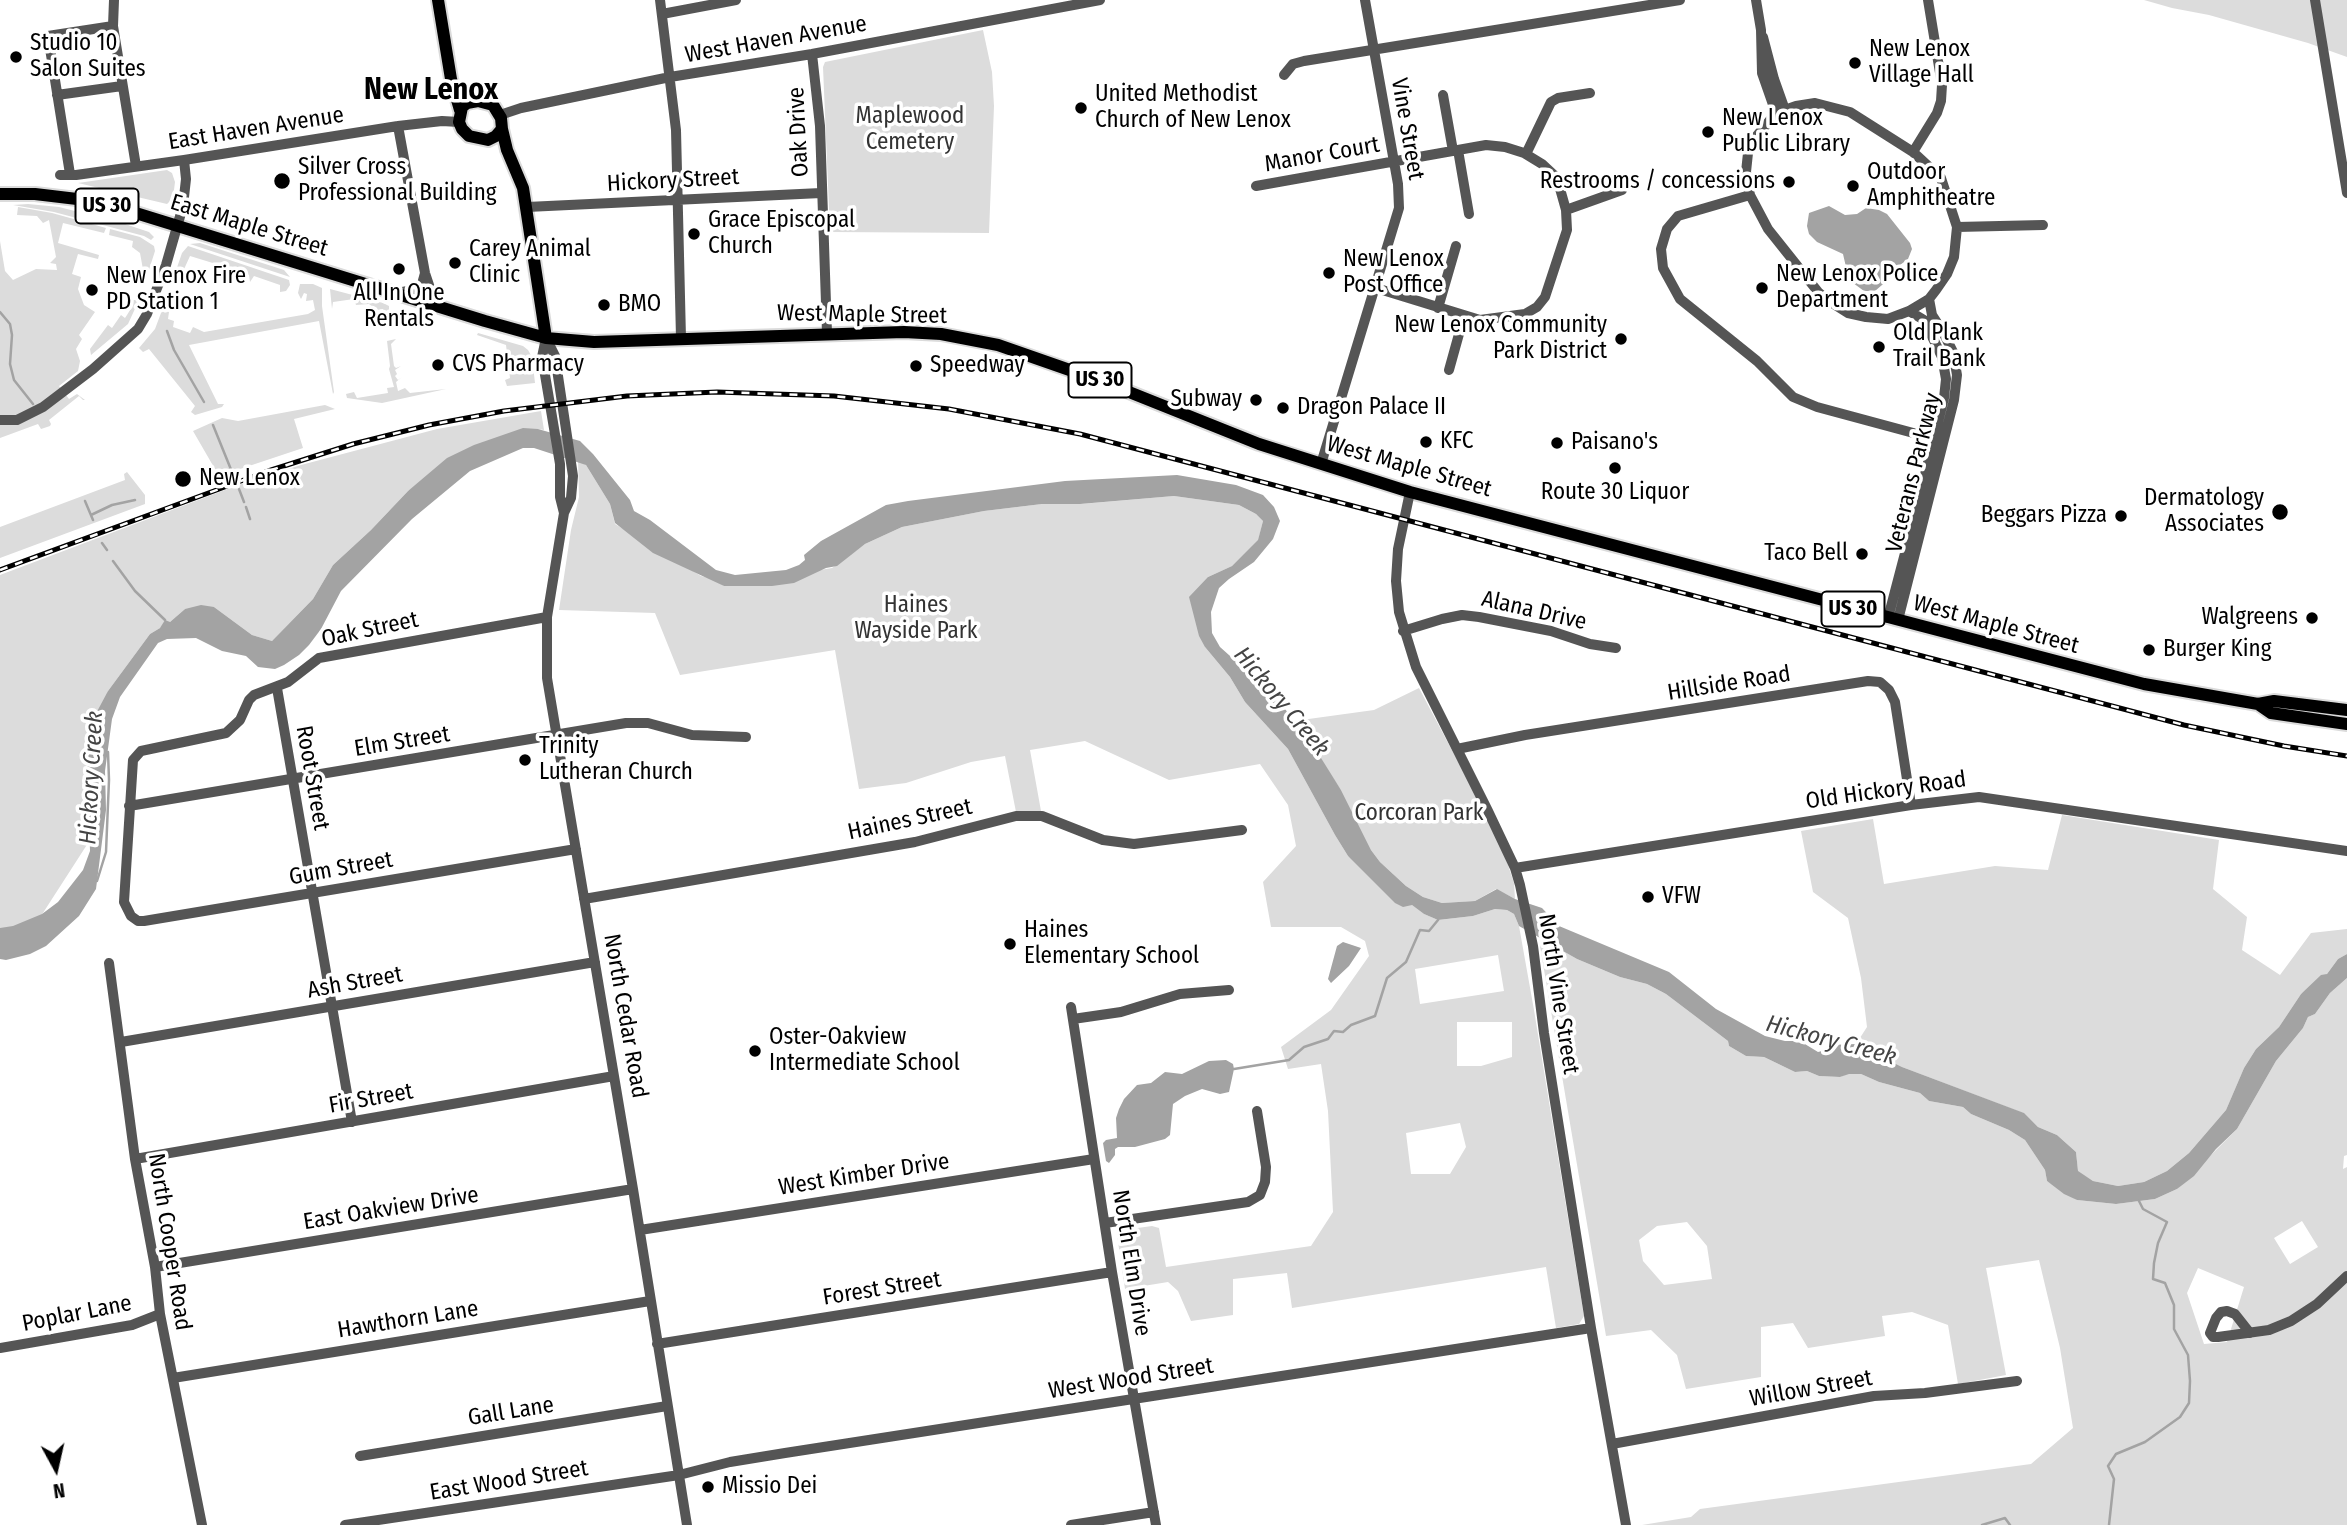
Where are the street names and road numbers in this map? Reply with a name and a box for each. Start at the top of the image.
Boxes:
street label: West Haven Avenue [683,10,869,70]
street label: Vine Street [1384,76,1430,182]
street label: Oak Drive [783,86,815,178]
street label: East Haven Avenue [166,101,346,157]
street label: Manor Court [1262,131,1382,179]
street label: Hickory Street [606,164,740,198]
road number: US 30 [76,188,138,224]
street label: East Maple Street [167,189,331,263]
street label: West Maple Street [777,300,947,330]
road number: US 30 [1068,362,1132,398]
street label: Veterans Parkway [1881,390,1947,556]
street label: West Maple Street [1323,430,1495,504]
street label: Alana Drive [1479,586,1589,636]
street label: West Maple Street [1910,590,2082,660]
road number: US 30 [1822,592,1884,626]
street label: Oak Street [319,606,421,654]
street label: Hillside Road [1665,661,1793,707]
street label: Elm Street [352,721,452,763]
street label: Root Street [289,723,335,833]
street label: Old Hickory Road [1804,766,1968,816]
street label: Haines Street [845,793,975,847]
street label: Gum Street [287,846,395,892]
street label: North Vine Street [1532,912,1584,1076]
street label: North Cedar Road [597,932,653,1100]
street label: Ash Street [305,961,405,1005]
street label: Fir Street [327,1078,415,1120]
street label: West Kimber Drive [777,1148,951,1202]
street label: North Cooper Road [141,1151,197,1333]
street label: East Oakview Drive [301,1182,481,1236]
street label: North Elm Drive [1106,1188,1156,1338]
street label: Forest Street [821,1266,943,1312]
street label: Poplar Lane [20,1290,134,1338]
street label: Hawthorn Lane [336,1295,480,1345]
street label: West Wood Street [1047,1352,1215,1406]
street label: Willow Street [1747,1365,1875,1413]
street label: Gall Lane [466,1392,556,1432]
street label: East Wood Street [428,1455,590,1507]

